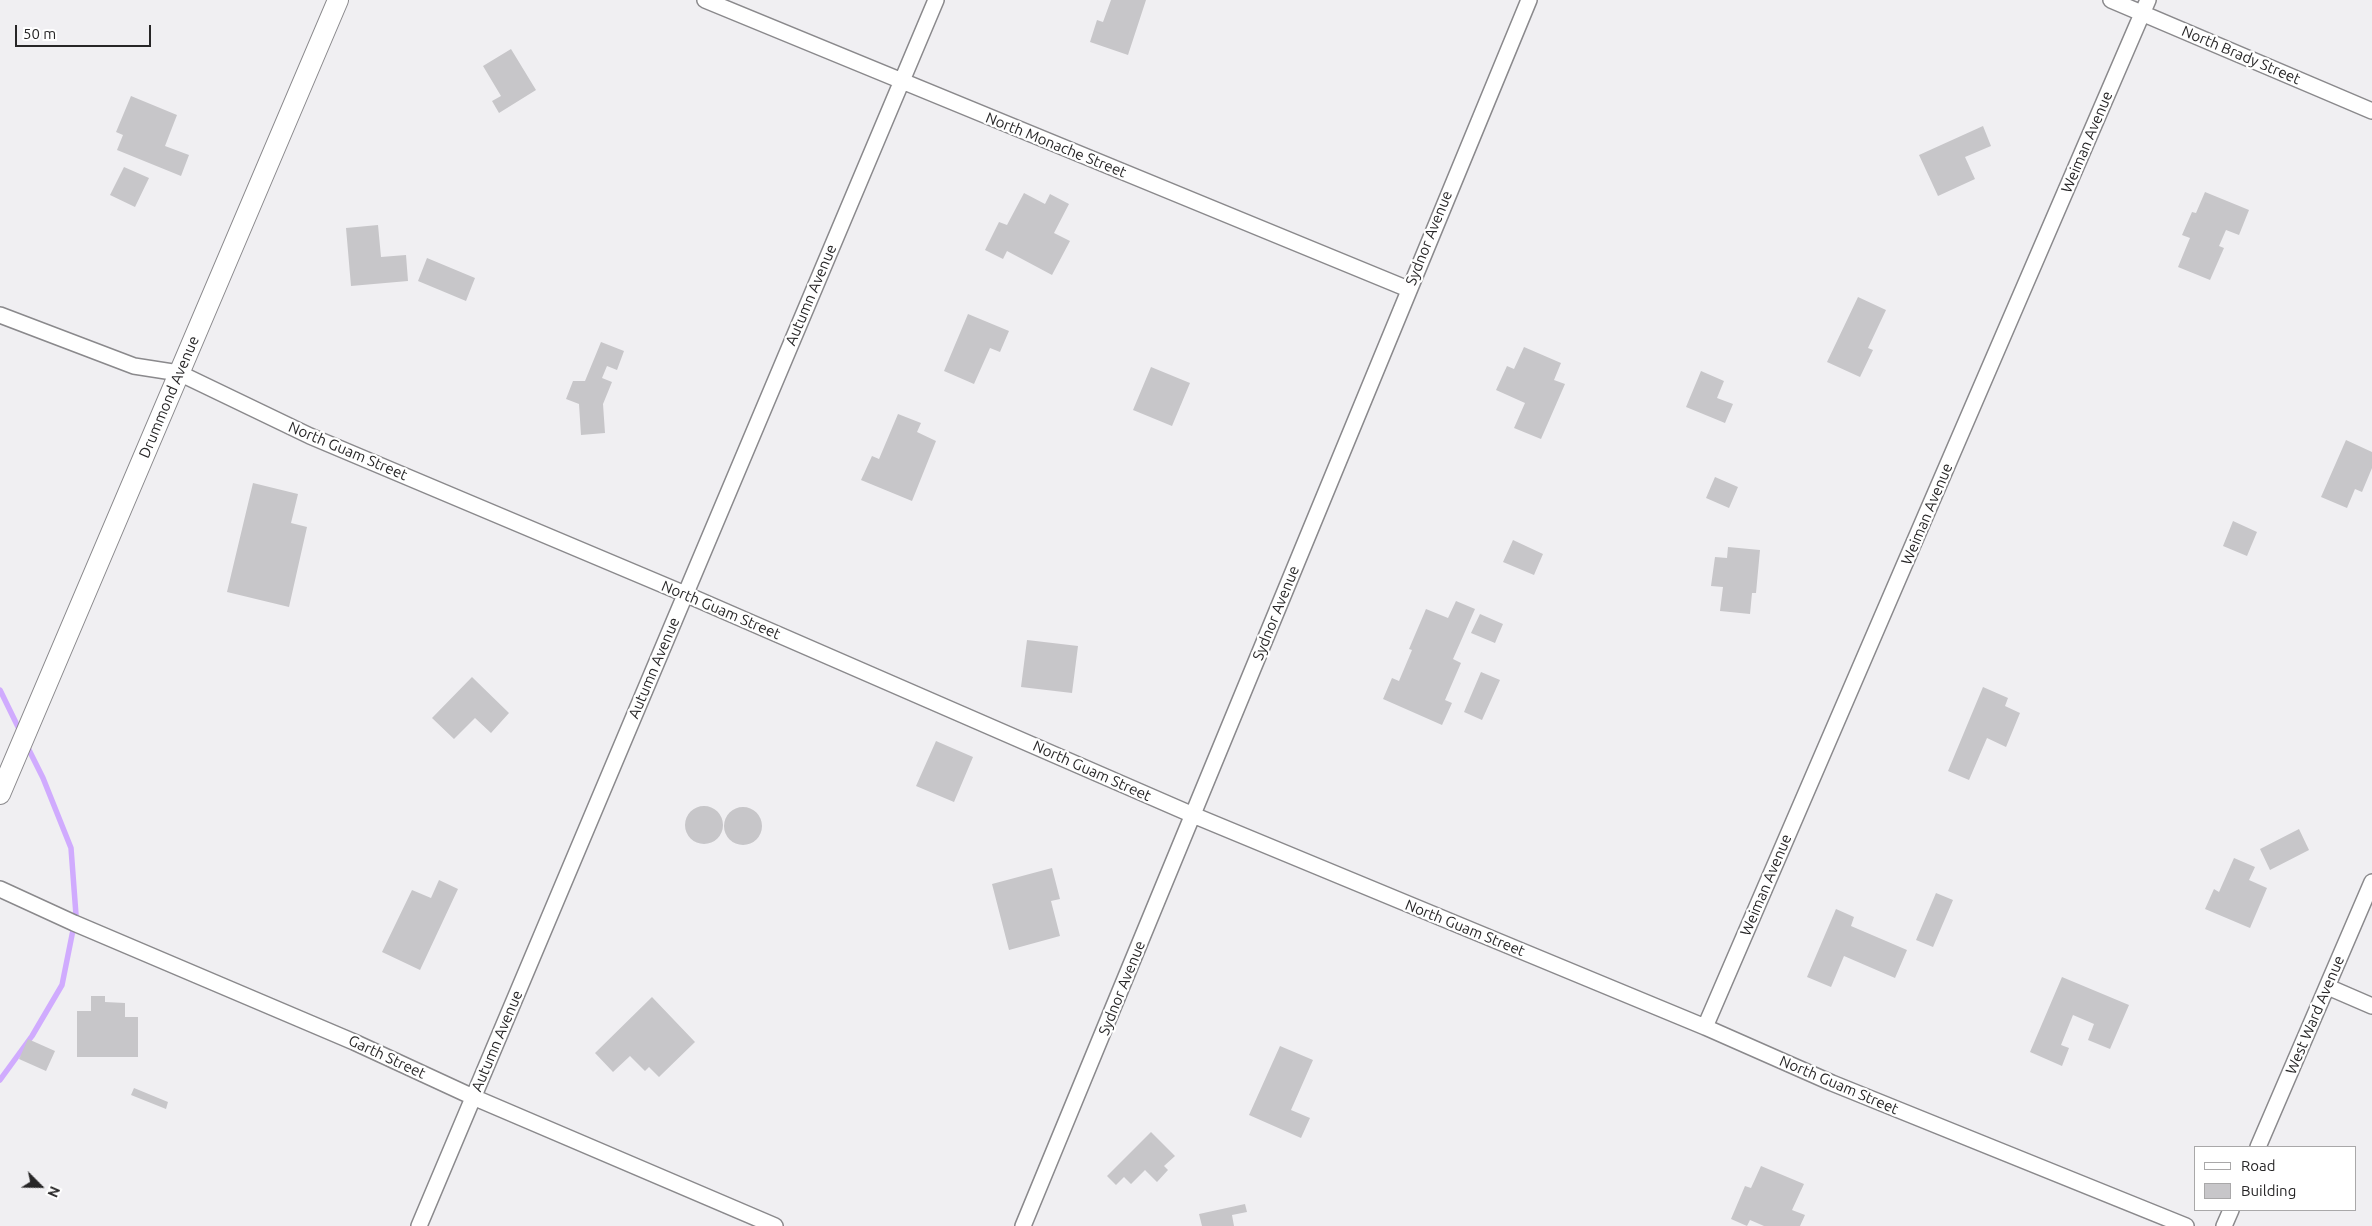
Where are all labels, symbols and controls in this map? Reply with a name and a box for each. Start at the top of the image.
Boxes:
scale bar [18,15,154,47]
street label: North Brady Street [2179,22,2303,88]
text: 50 m [23,25,56,42]
street label: Weiman Avenue [2057,88,2117,196]
street label: North Monache Street [983,109,1129,181]
street label: Sydnor Avenue [1402,188,1456,288]
street label: Autumn Avenue [782,242,840,348]
street label: Drummond Avenue [135,333,203,461]
street label: North Guam Street [286,418,410,484]
street label: Weiman Avenue [1897,460,1957,568]
street label: Sydnor Avenue [1249,563,1303,663]
street label: North Guam Street [659,577,783,643]
street label: Autumn Avenue [625,615,683,721]
street label: North Guam Street [1030,737,1154,805]
street label: Weiman Avenue [1736,831,1796,939]
street label: North Guam Street [1402,896,1528,960]
street label: Sydnor Avenue [1095,938,1149,1038]
street label: West Ward Avenue [2282,953,2348,1077]
street label: Autumn Avenue [468,988,526,1094]
street label: Garth Street [346,1031,428,1083]
street label: North Guam Street [1777,1052,1901,1118]
legend [2194,1146,2357,1211]
text: Road [2241,1157,2276,1174]
north arrow [15,1161,65,1211]
text: Building [2241,1182,2296,1199]
text: N [44,1184,63,1200]

